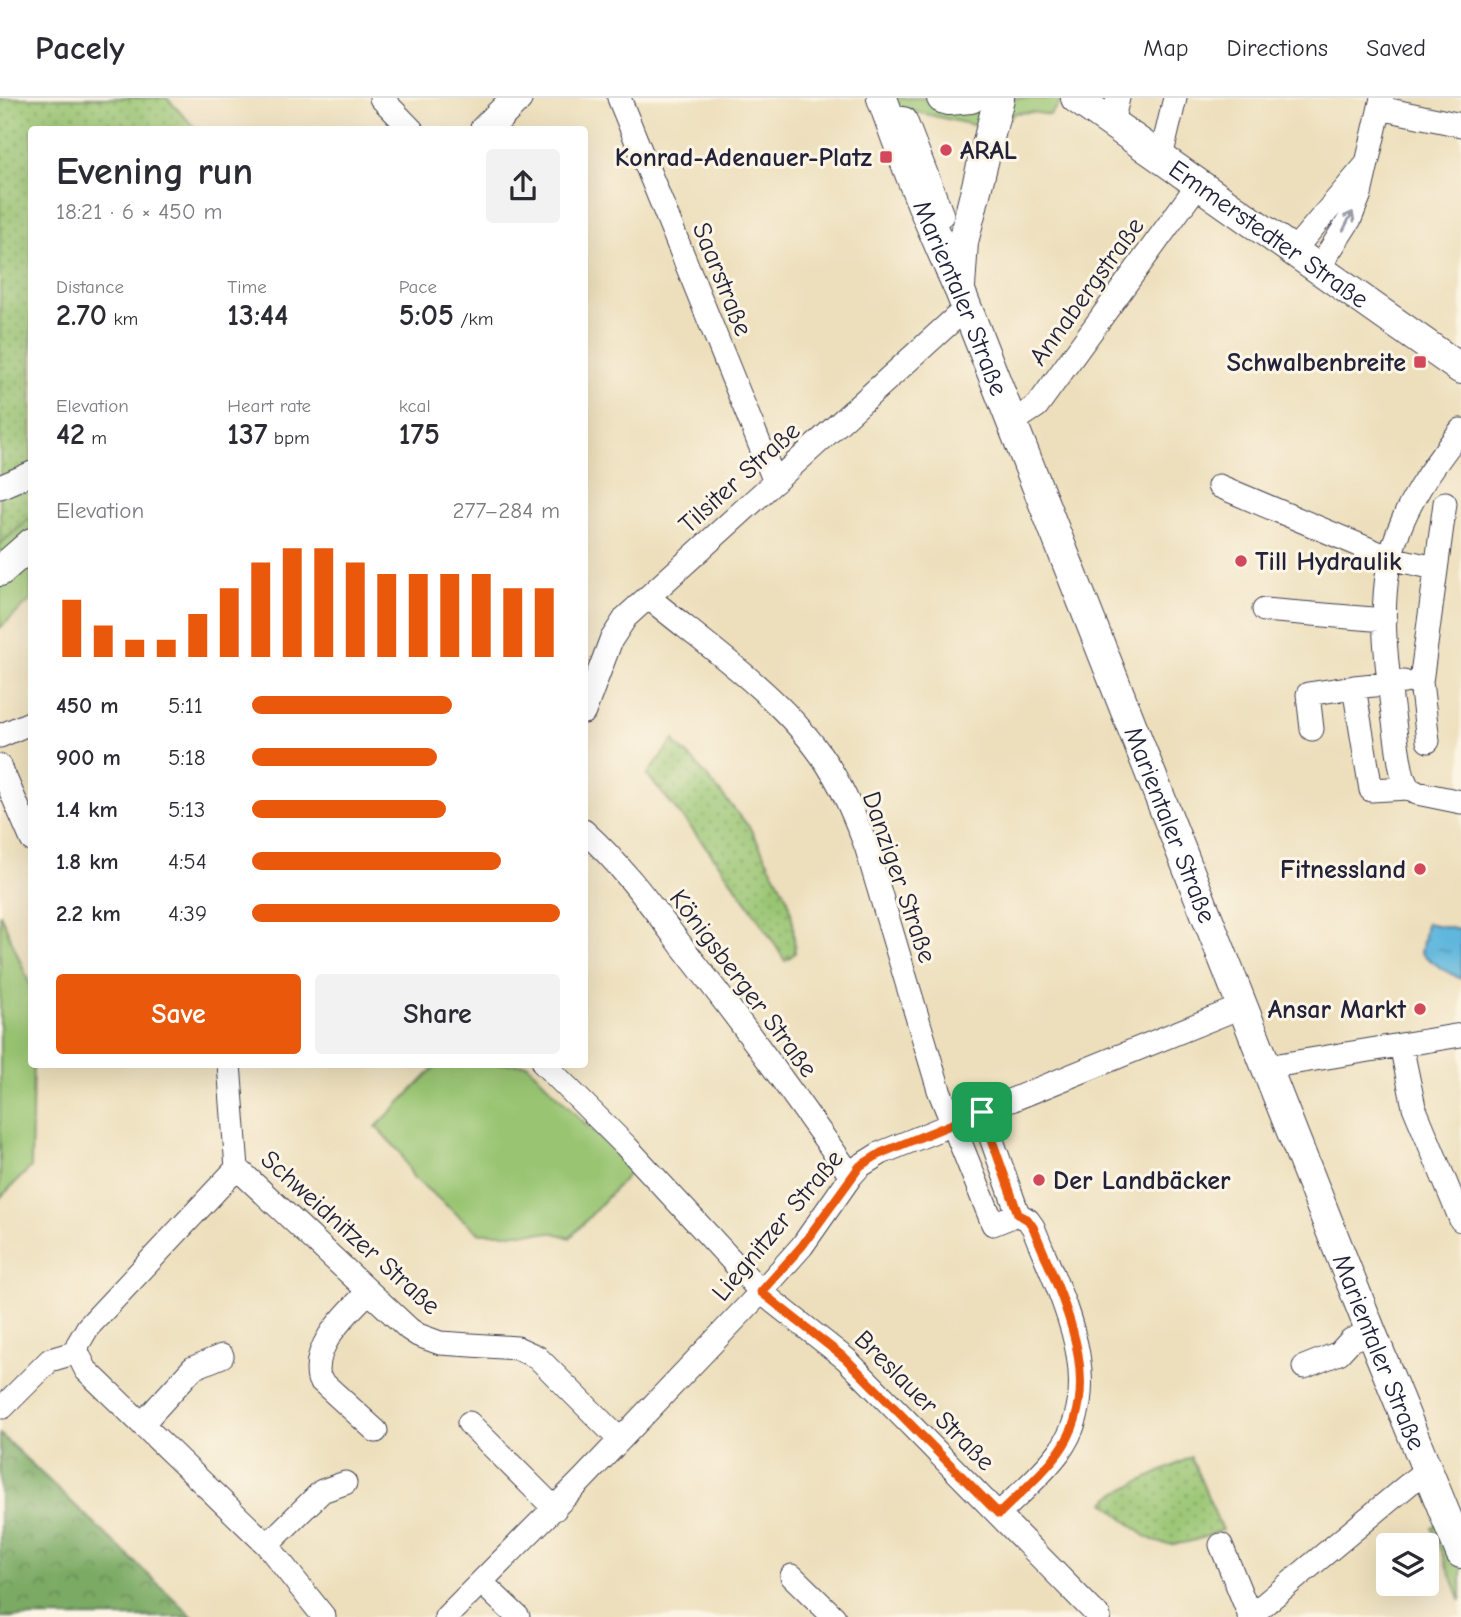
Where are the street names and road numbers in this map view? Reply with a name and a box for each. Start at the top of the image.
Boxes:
street label: Emmerstedter Straße [1163,154,1374,315]
street label: Marientaler Straße [906,196,1014,400]
street label: Annabergstraße [1023,212,1151,371]
street label: Saarstraße [686,218,758,340]
street label: Tilsiter Straße [673,416,806,540]
street label: Marientaler Straße [1118,723,1222,928]
street label: Danziger Straße [856,788,942,967]
street label: Königsberger Straße [663,884,824,1083]
street label: Schweidnitzer Straße [255,1144,446,1321]
street label: Liegnitzer Straße [706,1144,850,1307]
street label: Marientaler Straße [1326,1250,1431,1455]
street label: Breslauer Straße [848,1324,1001,1477]

